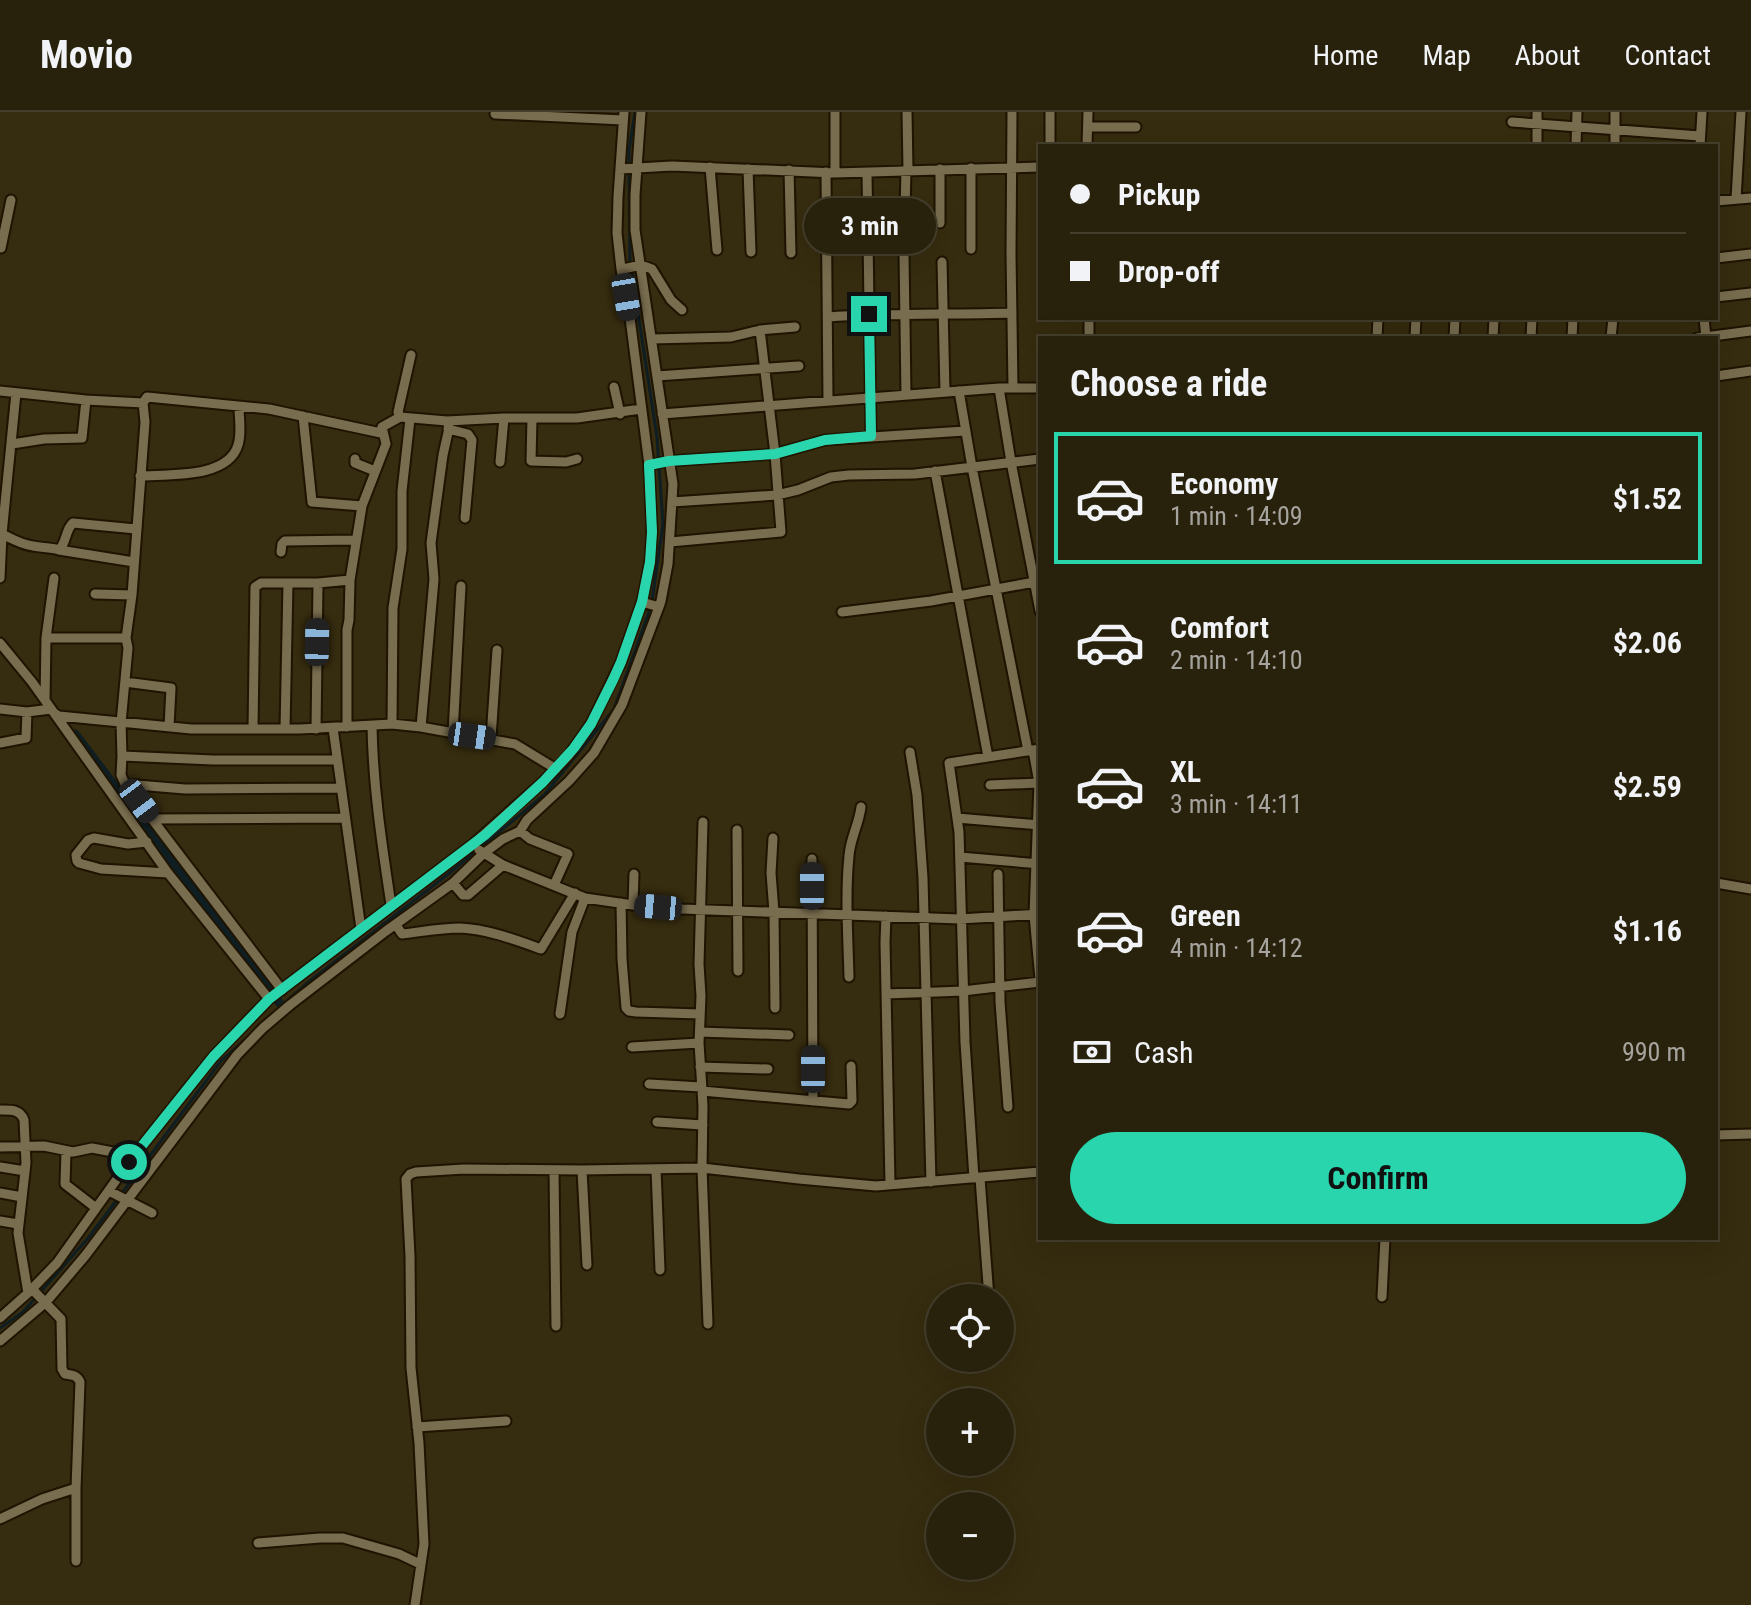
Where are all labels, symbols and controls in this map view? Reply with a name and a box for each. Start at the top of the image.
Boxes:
text: Movio [40,33,133,77]
text: Home [1313,39,1378,72]
text: Map [1422,39,1471,72]
text: About [1515,39,1581,72]
text: Contact [1625,39,1711,72]
text: Pickup [1118,177,1200,212]
callout: 3 min [803,198,935,254]
text: 3 min [841,211,899,241]
text: Drop-off [1118,254,1220,289]
car [610,271,642,323]
route end [851,296,887,332]
text: Choose a ride [1070,363,1267,405]
icon: car [1074,462,1146,534]
text: Economy [1170,466,1278,501]
text: $1.52 [1613,481,1682,516]
text: 1 min · 14:09 [1170,501,1303,531]
icon: car [1074,606,1146,678]
text: Comfort [1170,610,1269,645]
car [305,618,329,666]
text: $2.06 [1613,625,1682,660]
text: 2 min · 14:10 [1170,645,1303,675]
car [447,721,497,751]
icon: car [1074,750,1146,822]
text: XL [1170,754,1201,789]
text: $2.59 [1613,769,1682,804]
car [115,775,163,827]
text: 3 min · 14:11 [1170,789,1303,819]
car [800,862,824,910]
car [633,893,683,921]
icon: car [1074,894,1146,966]
text: Green [1170,898,1241,933]
text: $1.16 [1613,913,1682,948]
text: 4 min · 14:12 [1170,933,1303,963]
icon: cash [1070,1030,1114,1074]
text: Cash [1134,1035,1194,1070]
text: 990 m [1622,1037,1686,1067]
car [801,1045,825,1093]
button: Confirm [1070,1132,1686,1224]
route start [111,1144,147,1180]
map controls [926,1284,1014,1580]
button: locate [926,1284,1014,1372]
button: + [926,1388,1014,1476]
button: − [926,1492,1014,1580]

